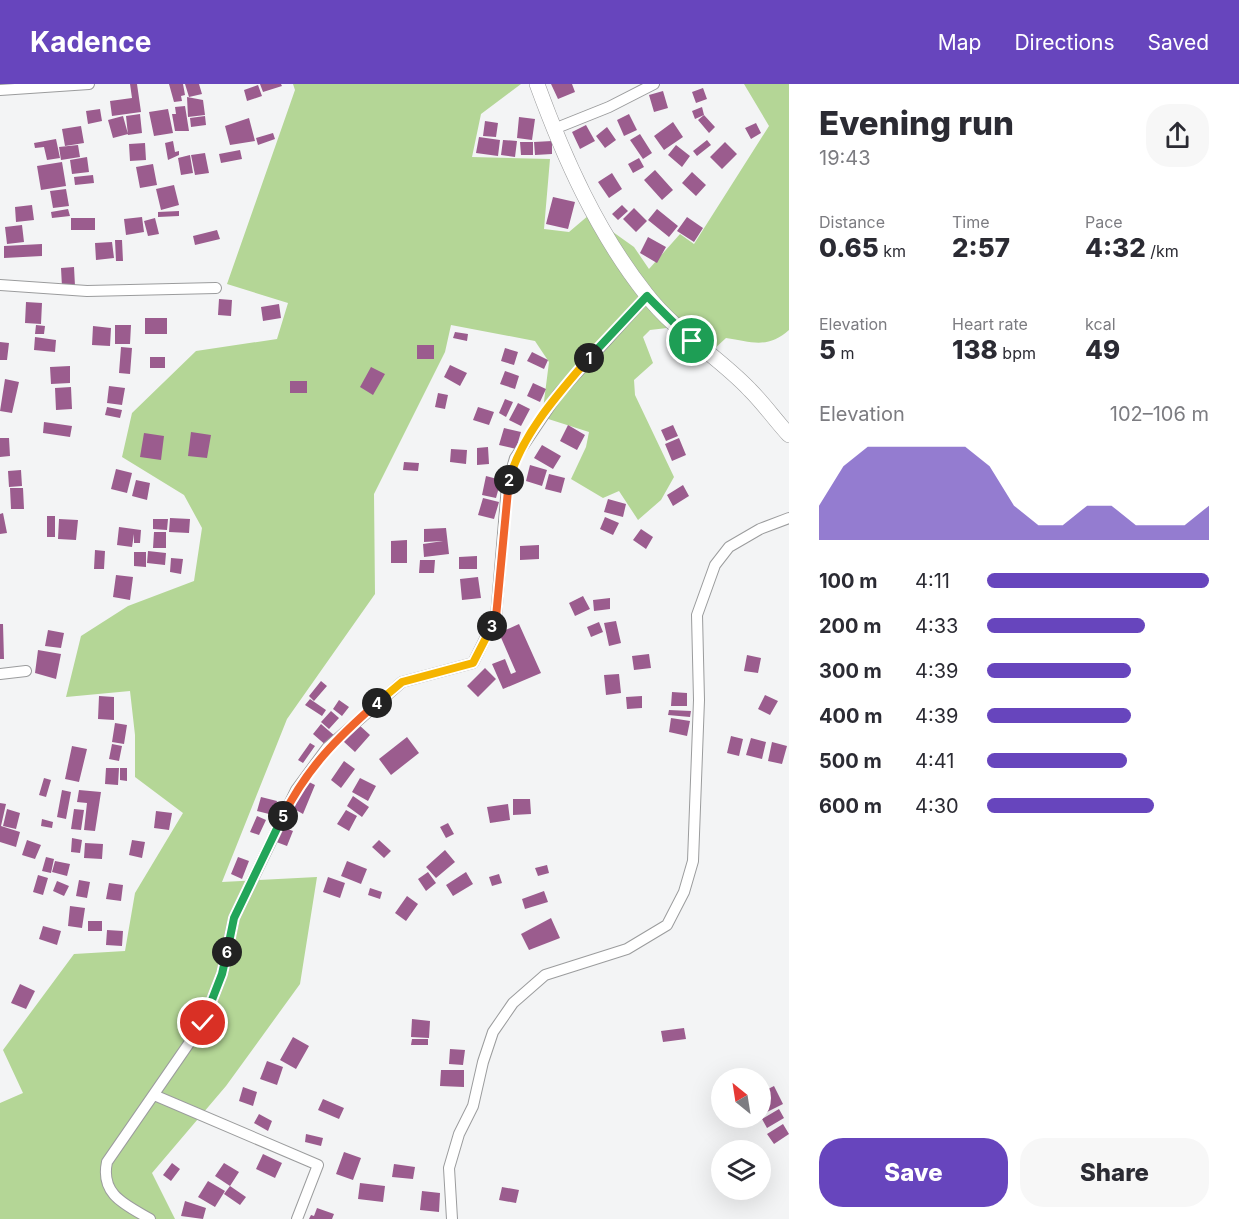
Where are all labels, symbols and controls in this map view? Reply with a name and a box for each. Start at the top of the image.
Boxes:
text: Kadence [30,25,151,59]
text: Map [938,30,981,55]
text: Directions [1014,30,1115,55]
text: Saved [1148,30,1209,55]
text: Evening run [819,103,1014,143]
button: share [1146,104,1209,167]
text: 19:43 [819,146,871,170]
text: Distance [819,212,885,232]
text: Time [952,212,990,232]
text: Pace [1085,212,1123,232]
text: 0.65 [819,232,879,263]
text: 2:57 [952,232,1010,263]
text: 4:32 [1085,232,1146,263]
text: km [879,241,906,261]
text: /km [1146,241,1179,261]
text: Elevation [819,314,888,334]
text: Heart rate [952,314,1028,334]
text: kcal [1085,314,1116,334]
pin [666,315,717,366]
icon: arrive [675,324,708,357]
text: 5 [819,334,836,365]
text: 138 [952,334,998,365]
text: 49 [1085,334,1120,365]
pin: 1 [574,343,604,373]
text: m [836,343,854,363]
text: bpm [998,343,1036,363]
text: 1 [586,348,592,368]
text: Elevation [819,402,905,426]
text: 102–106 m [1110,402,1209,426]
pin: 2 [494,465,524,495]
text: 2 [504,470,514,490]
text: 100 m [819,569,878,593]
text: 4:11 [915,569,950,593]
pin: 3 [477,611,507,641]
text: 200 m [819,614,882,638]
text: 4:33 [915,614,958,638]
text: 3 [487,616,497,636]
text: 300 m [819,659,882,683]
text: 4:39 [915,659,958,683]
pin: 4 [362,688,392,718]
text: 4 [372,693,382,713]
text: 400 m [819,704,883,728]
text: 4:39 [915,704,958,728]
text: 500 m [819,749,882,773]
text: 4:41 [915,749,954,773]
text: 600 m [819,794,882,818]
text: 4:30 [915,794,959,818]
pin: 5 [268,801,298,831]
text: 5 [278,806,288,826]
pin: 6 [212,937,242,967]
text: 6 [222,942,232,962]
pin [177,997,228,1048]
icon: check [186,1006,219,1039]
north arrow [711,1068,771,1128]
map controls [711,1068,771,1200]
button: Save [819,1138,1008,1207]
button: Share [1020,1138,1209,1207]
button: layers [711,1140,771,1200]

